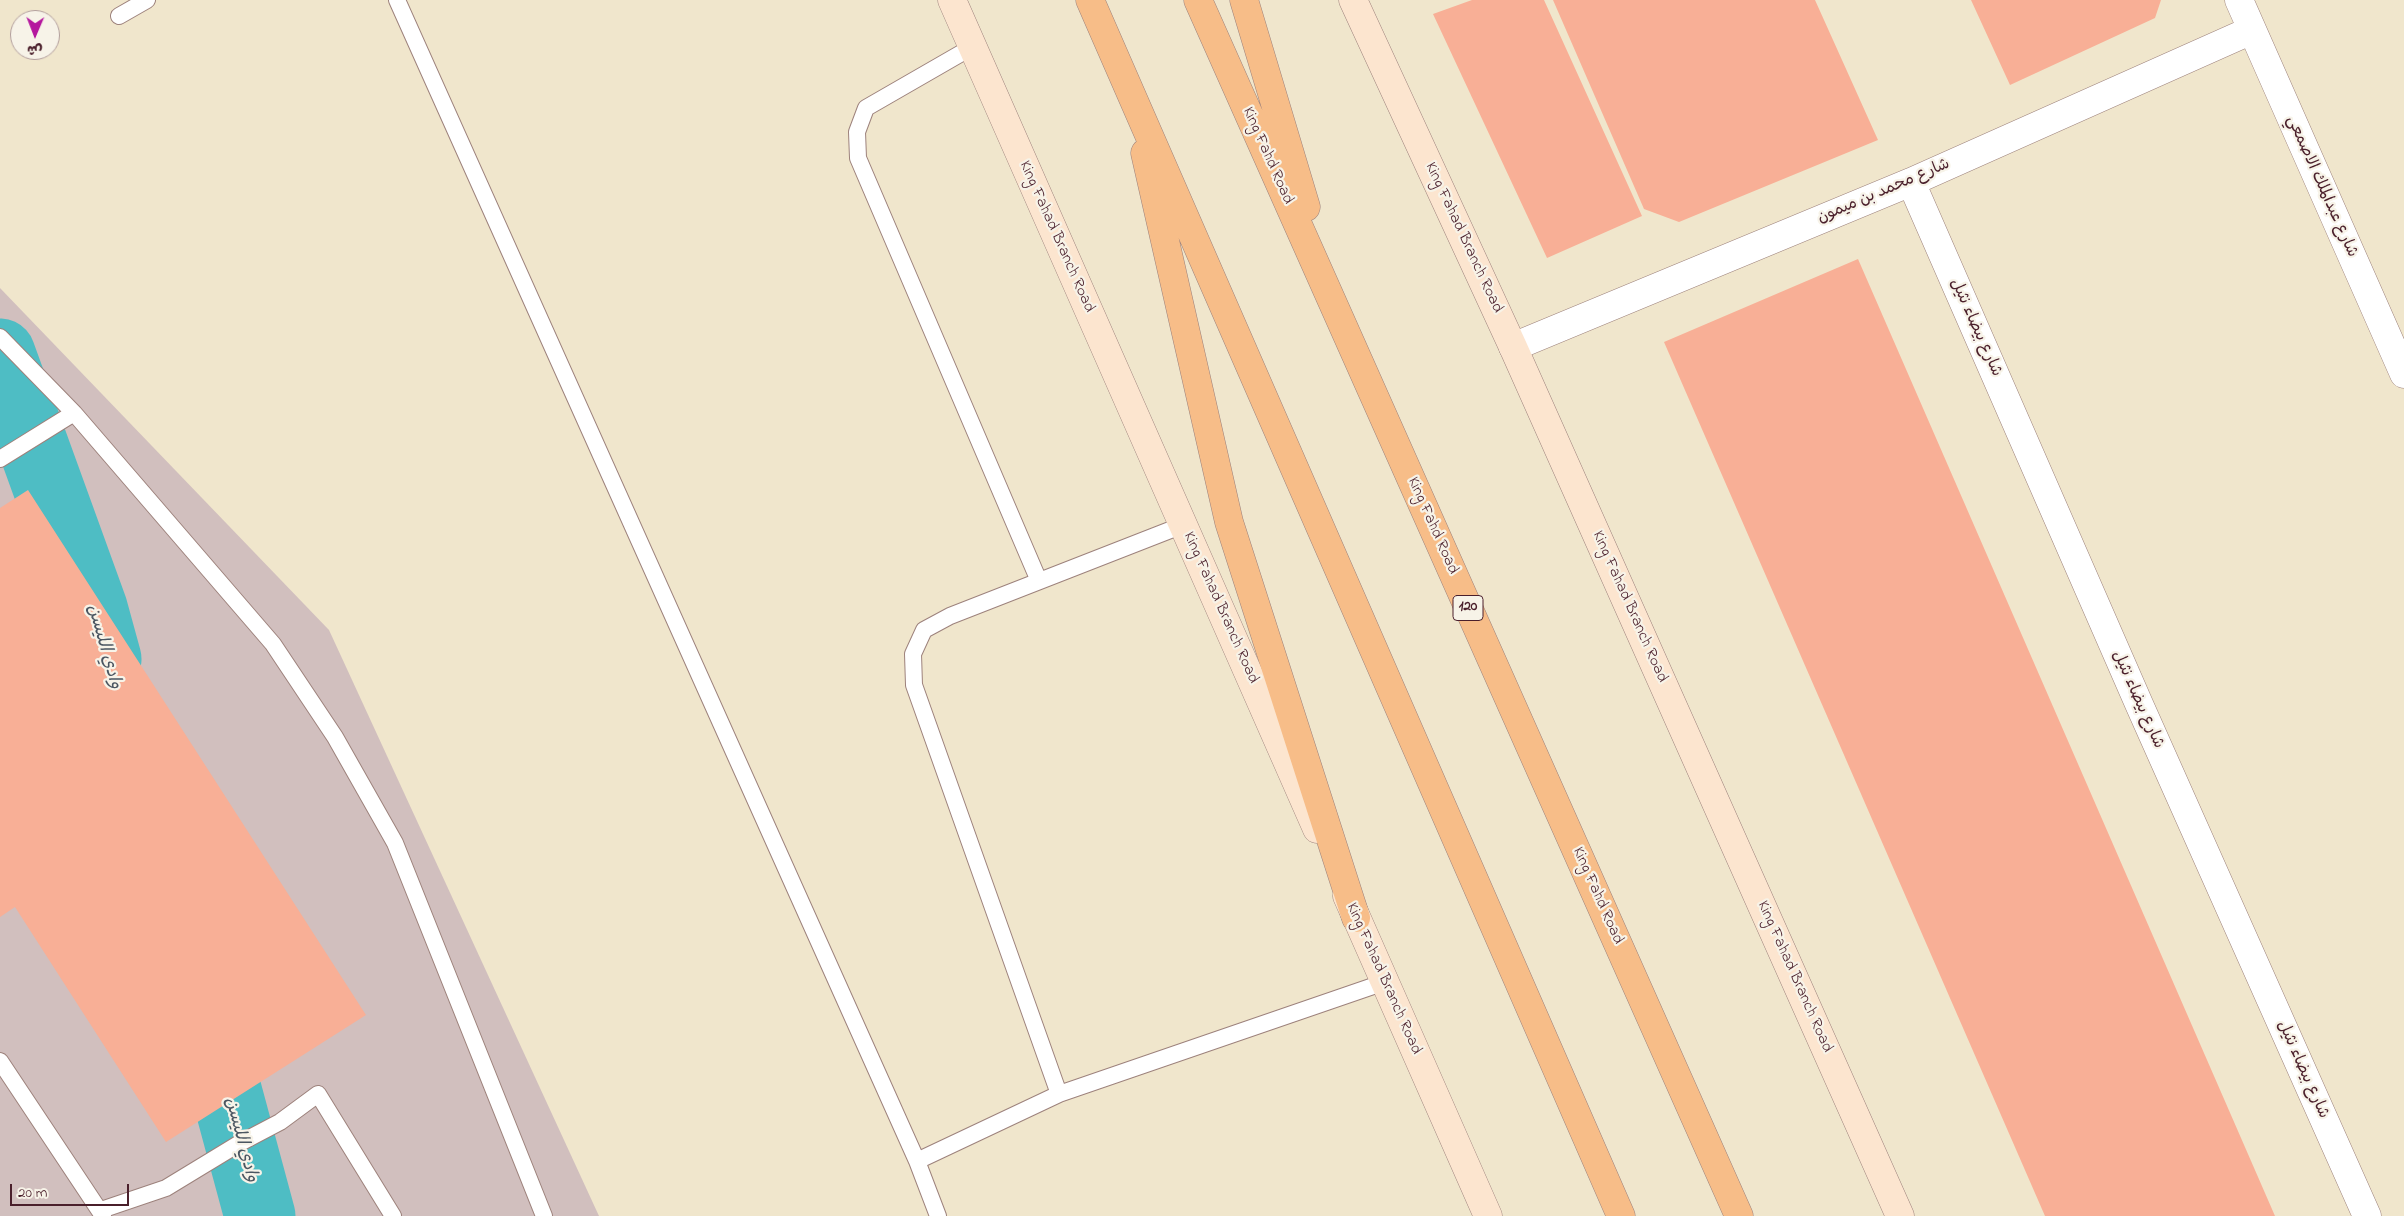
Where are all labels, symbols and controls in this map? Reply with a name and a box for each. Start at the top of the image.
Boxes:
north arrow [10,10,60,60]
text: ش [27,39,43,60]
street label: King Fahd Road [1237,105,1297,207]
street label: شارع عبدالملك الاصمعي [2281,113,2361,261]
street label: شارع محمد بن ميمون [1815,155,1953,229]
street label: King Fahad Branch Road [1014,158,1098,316]
street label: King Fahad Branch Road [1420,160,1506,316]
street label: شارع بيضاء نثيل [1945,276,2005,380]
street label: King Fahd Road [1402,475,1462,577]
street label: King Fahad Branch Road [1587,528,1671,686]
street label: King Fahad Branch Road [1178,529,1262,687]
road number: 120 [1453,596,1483,620]
water label: وادي الليسن [81,602,125,692]
street label: شارع بيضاء نثيل [2107,648,2167,752]
street label: King Fahd Road [1567,845,1627,947]
street label: King Fahad Branch Road [1752,898,1836,1056]
street label: King Fahad Branch Road [1341,900,1425,1058]
street label: شارع بيضاء نثيل [2272,1018,2332,1122]
water label: وادي الليسن [218,1095,262,1185]
scale bar [12,1174,131,1206]
text: 20 m [18,1182,47,1204]

